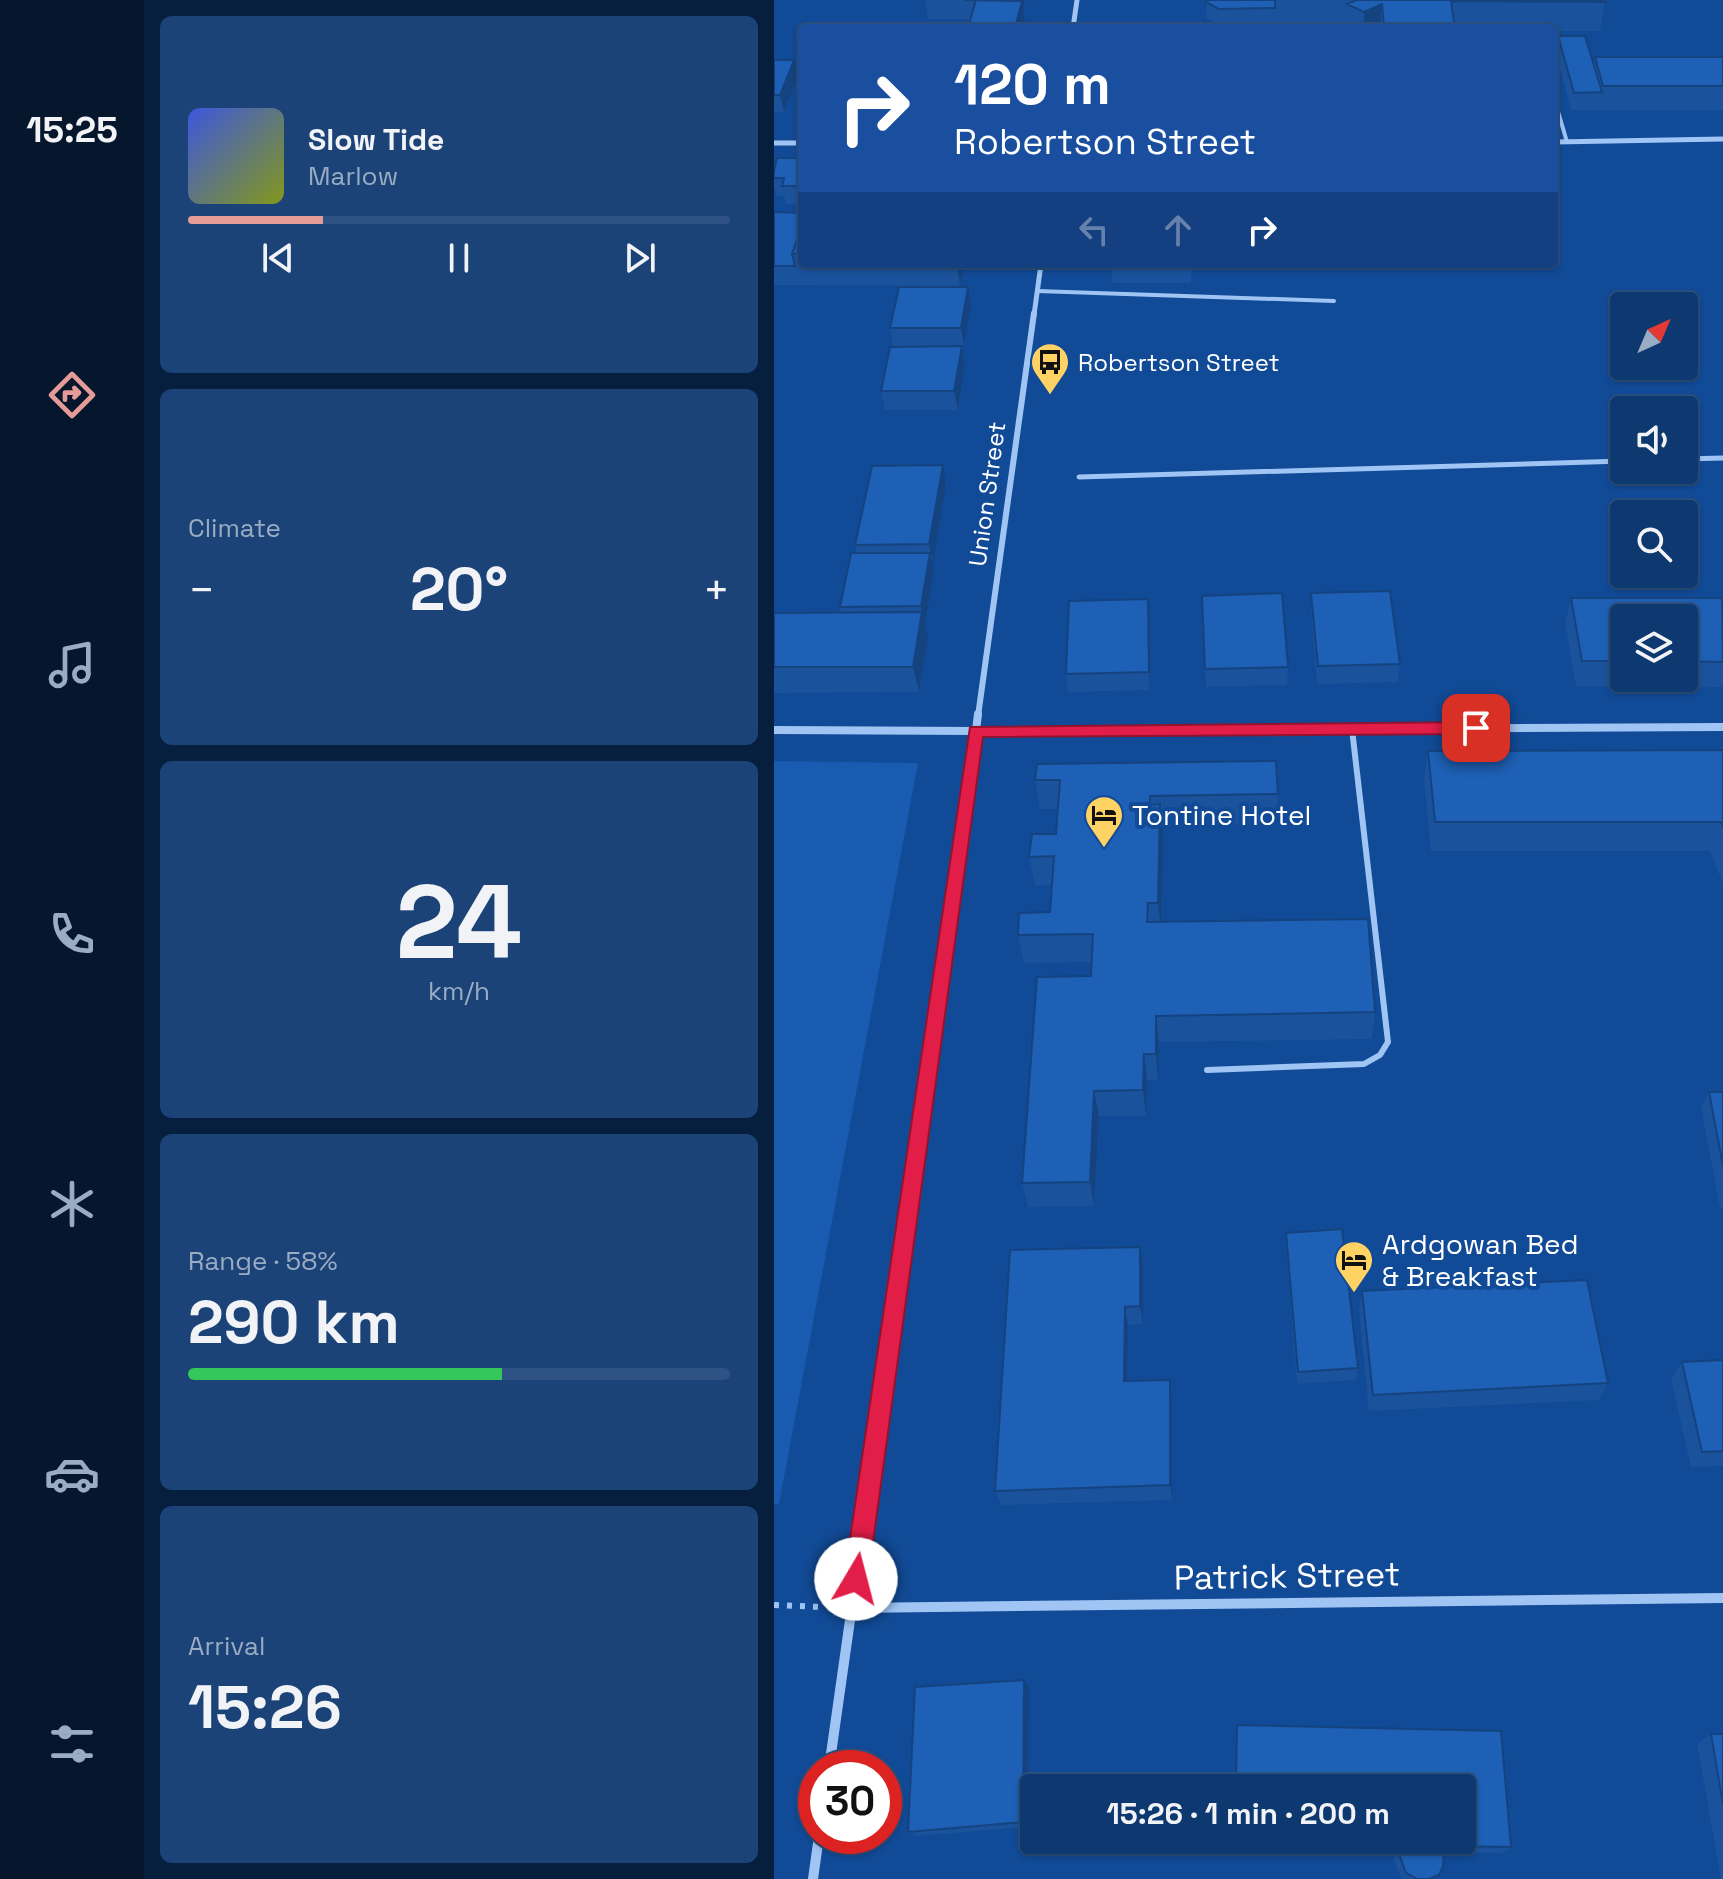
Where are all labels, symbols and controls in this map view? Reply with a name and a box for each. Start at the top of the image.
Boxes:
text: 120 m [954,49,1111,120]
icon: right [822,56,926,160]
text: 15:25 [26,107,118,153]
text: Robertson Street [954,119,1256,165]
text: Slow Tide [308,120,444,159]
text: Marlow [308,159,398,193]
icon: left [1072,208,1116,252]
icon: ahead [1156,208,1200,252]
icon: right [1240,208,1284,252]
icon: previous [256,236,300,280]
icon: pause [437,236,481,280]
icon: next [618,236,662,280]
north arrow [1610,292,1698,380]
map controls [1610,292,1698,692]
bus stop icon: Robertson Street [1029,341,1071,396]
place label: Robertson Street [1078,347,1279,378]
icon: directions [44,367,100,423]
button: sound [1610,396,1698,484]
street label: Union Street [962,420,1012,568]
button: search [1610,500,1698,588]
text: Climate [188,511,281,545]
text: 20° [410,551,508,628]
text: − [188,562,215,618]
text: + [703,562,730,618]
button: layers [1610,604,1698,692]
icon: music [44,637,100,693]
pin [1442,694,1510,762]
icon: arrive [1454,706,1498,750]
hotel icon: Tontine Hotel [1083,794,1125,849]
place label: Tontine Hotel [1132,797,1311,833]
text: 24 [396,856,522,988]
icon: phone [44,906,100,962]
text: km/h [428,974,490,1008]
icon: climate [44,1176,100,1232]
place label: Ardgowan Bed & Breakfast [1382,1226,1579,1294]
hotel icon: Ardgowan Bed & Breakfast [1333,1239,1375,1294]
text: Range · 58% [188,1244,337,1278]
text: 290 km [188,1284,400,1361]
icon: car [44,1446,100,1502]
position arrow [814,1537,898,1621]
street label: Patrick Street [1173,1553,1401,1599]
text: Arrival [188,1629,265,1663]
text: 15:26 [188,1669,342,1746]
icon: filters [44,1716,100,1772]
speed limit sign: 30 [798,1750,902,1854]
text: 15:26 · 1 min · 200 m [1106,1794,1390,1833]

